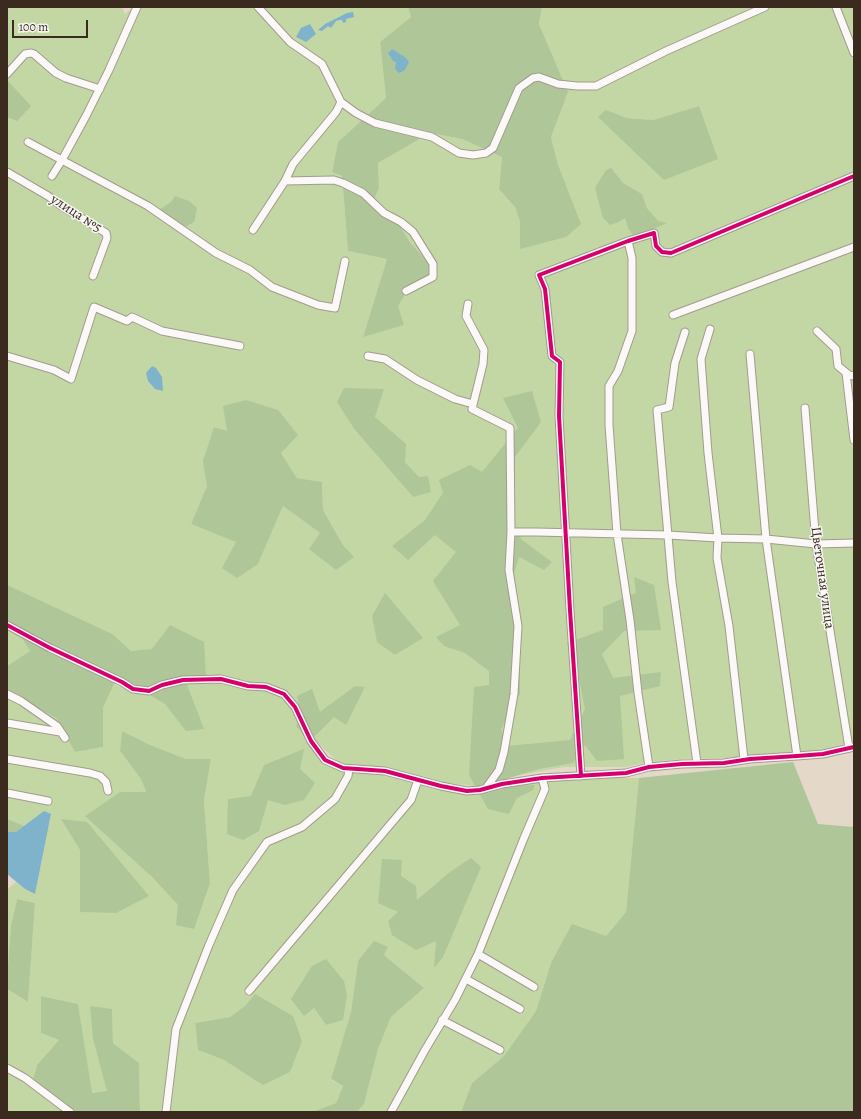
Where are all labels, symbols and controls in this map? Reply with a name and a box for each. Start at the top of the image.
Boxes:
scale bar [14,12,90,38]
text: 100 m [19,19,48,35]
street label: улица №5 [47,191,105,237]
street label: Цветочная улица [807,526,837,630]

